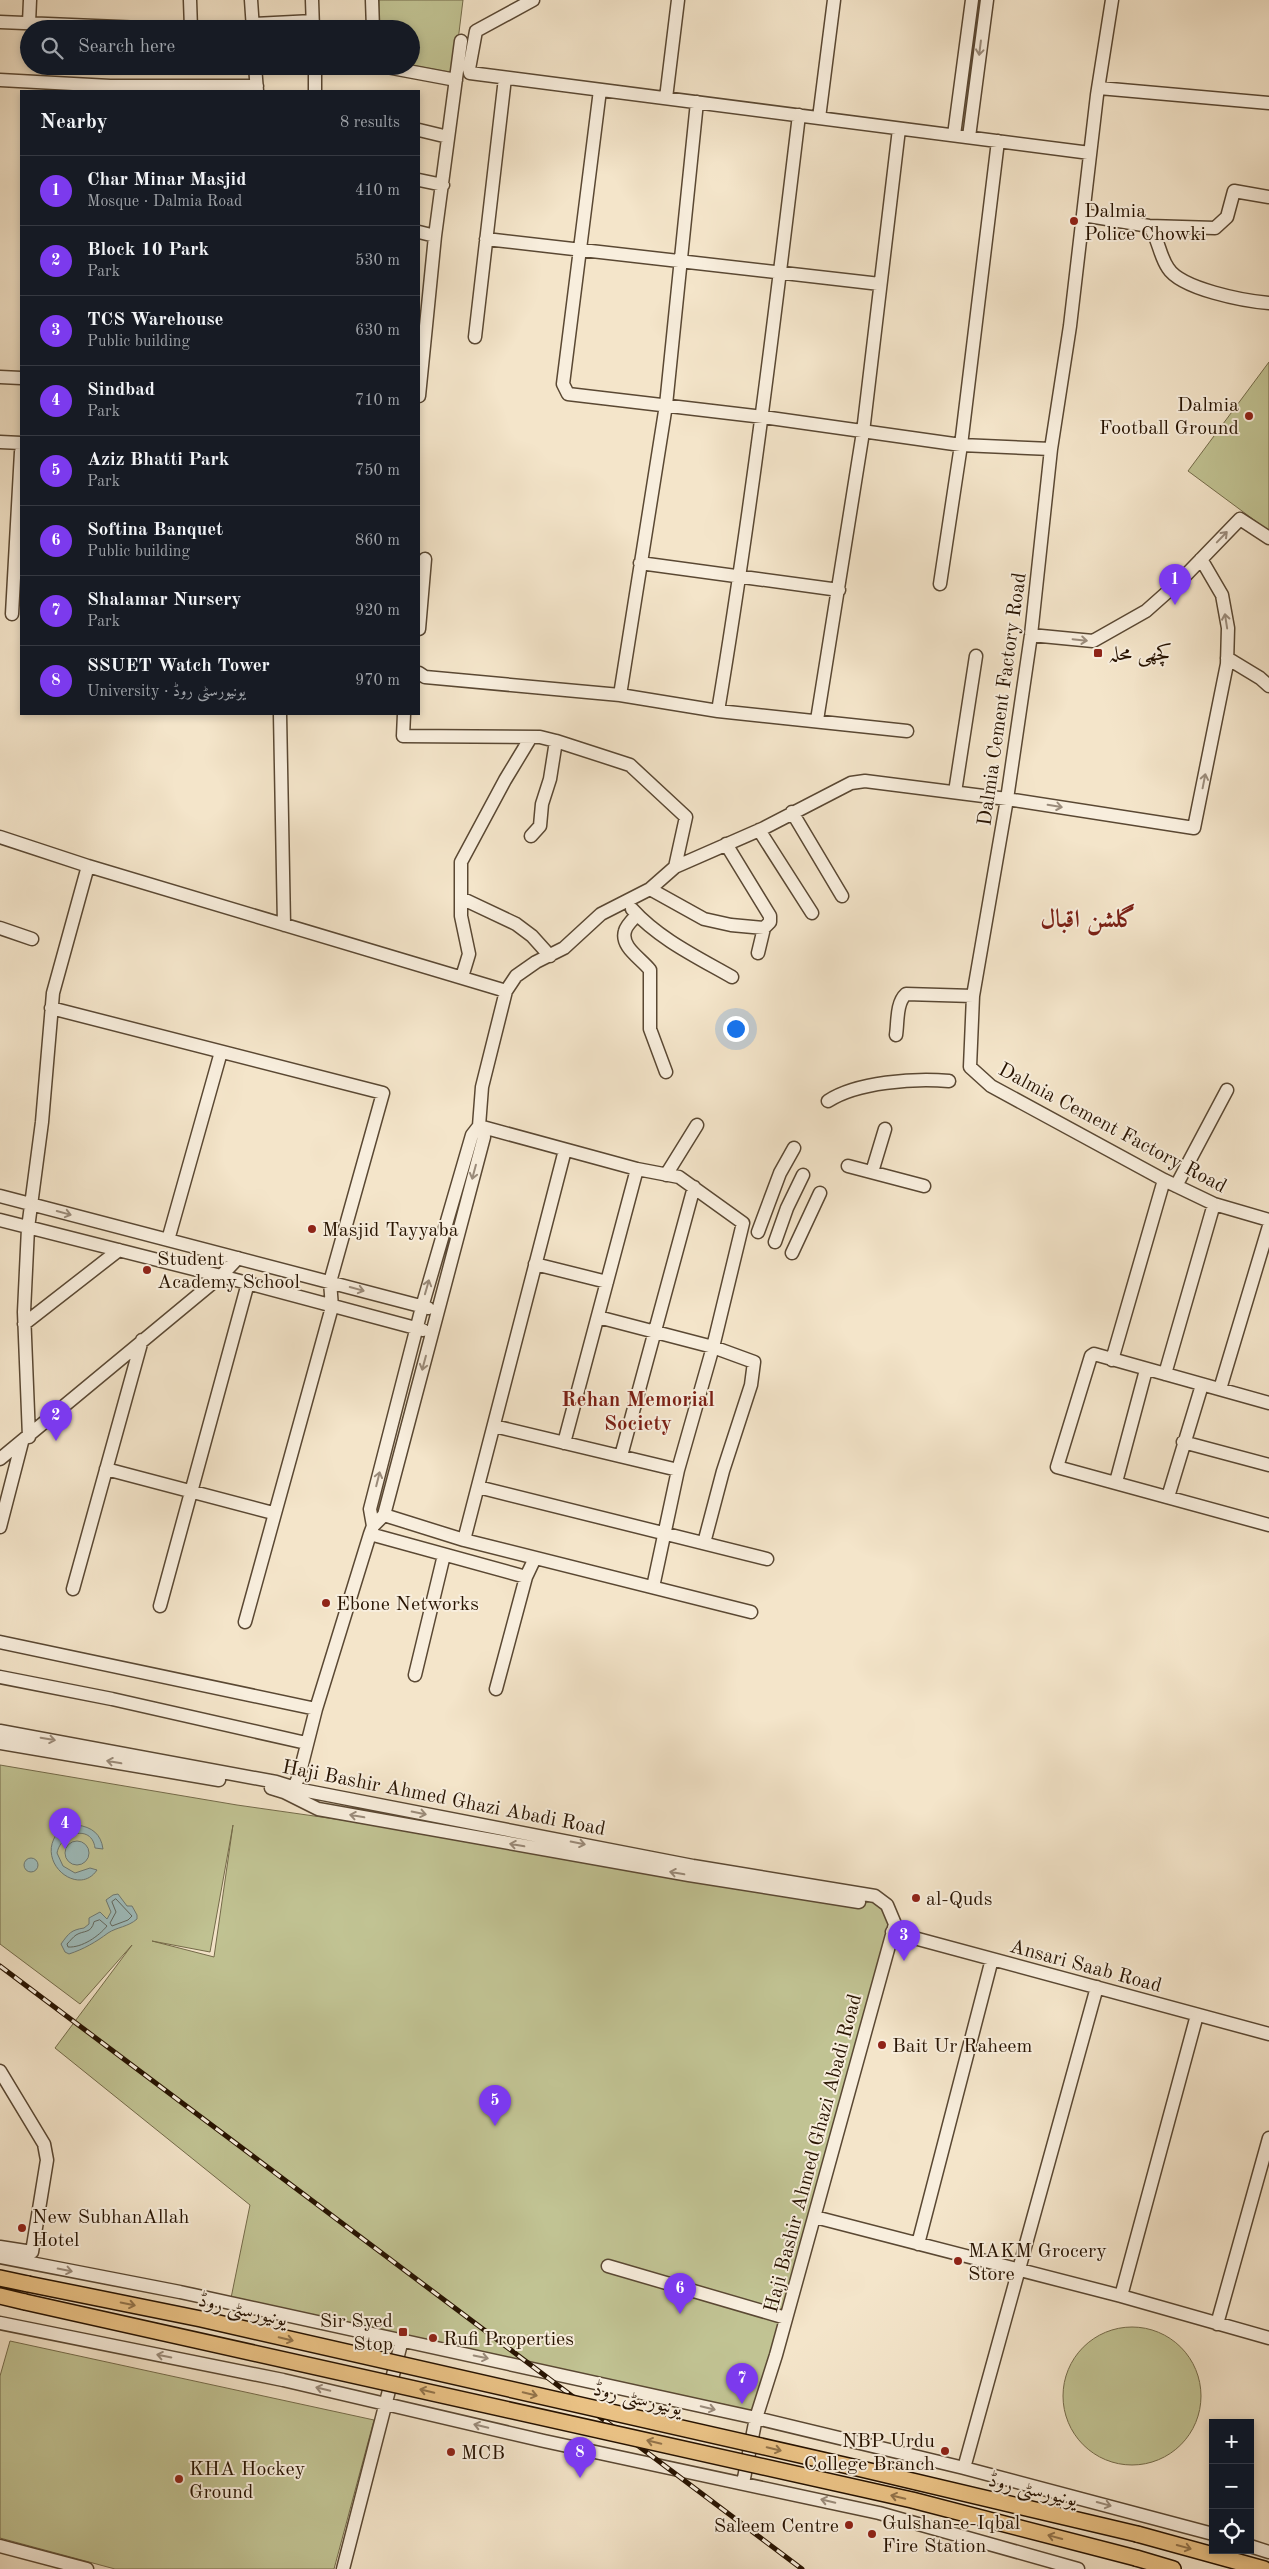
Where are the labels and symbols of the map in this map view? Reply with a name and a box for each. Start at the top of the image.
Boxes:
one-way arrow [975,40,985,56]
place label: Dalmia Police Chowki [1084,202,1206,245]
marker: Dalmia Police Chowki [1068,215,1080,227]
place label: Dalmia Football Ground [1099,396,1239,439]
marker: Dalmia Football Ground [1243,410,1255,422]
one-way arrow [1216,531,1228,544]
pin: 1 [1159,564,1191,605]
street label: Dalmia Cement Factory Road [975,571,1031,827]
one-way arrow [1221,613,1231,629]
one-way arrow [1071,635,1087,644]
place label: کچھی محلہ [1108,642,1172,667]
marker: کچھی محلہ [1092,647,1104,659]
one-way arrow [1199,773,1209,789]
one-way arrow [1047,802,1063,812]
district label: گلشن اقبال [1040,903,1136,936]
your location [723,1016,749,1042]
street label: Dalmia Cement Factory Road [995,1060,1230,1198]
one-way arrow [469,1163,479,1179]
one-way arrow [56,1209,72,1218]
place label: Masjid Tayyaba [322,1221,459,1241]
marker: Masjid Tayyaba [306,1223,318,1235]
place label: Student Academy School [157,1250,300,1293]
marker: Student Academy School [141,1264,153,1276]
one-way arrow [423,1280,433,1296]
one-way arrow [348,1285,364,1295]
one-way arrow [419,1354,428,1370]
district label: Rehan Memorial Society [561,1390,715,1435]
pin: 2 [40,1400,72,1441]
one-way arrow [374,1471,383,1487]
place label: Ebone Networks [336,1595,479,1615]
marker: Ebone Networks [320,1597,332,1609]
one-way arrow [40,1735,56,1745]
one-way arrow [107,1757,123,1767]
street label: Haji Bashir Ahmed Ghazi Abadi Road [280,1758,607,1840]
pin: 4 [49,1808,81,1849]
one-way arrow [410,1808,426,1818]
one-way arrow [350,1810,366,1820]
one-way arrow [510,1839,526,1849]
one-way arrow [570,1839,586,1849]
one-way arrow [670,1868,686,1878]
place label: al-Quds [926,1890,992,1910]
marker: al-Quds [910,1892,922,1904]
pin: 3 [888,1920,920,1961]
street label: Ansari Saab Road [1007,1937,1164,1997]
street label: Haji Bashir Ahmed Ghazi Abadi Road [762,1992,866,2315]
place label: Bait Ur Raheem [892,2037,1033,2057]
marker: Bait Ur Raheem [876,2039,888,2051]
pin: 5 [479,2085,511,2126]
place label: New SubhanAllah Hotel [32,2208,190,2251]
marker: New SubhanAllah Hotel [16,2222,28,2234]
place label: MAKM Grocery Store [968,2242,1107,2285]
marker: MAKM Grocery Store [952,2255,964,2267]
one-way arrow [57,2266,73,2275]
pin: 6 [664,2273,696,2314]
street label: یونیورسٹی روڈ [195,2288,291,2334]
one-way arrow [119,2300,135,2310]
place label: Sir Syed Stop [320,2312,393,2355]
marker: Sir Syed Stop [397,2326,409,2338]
place label: Rufi Properties [443,2330,574,2350]
marker: Rufi Properties [427,2332,439,2344]
one-way arrow [278,2335,294,2344]
one-way arrow [156,2351,172,2360]
one-way arrow [472,2353,488,2363]
pin: 7 [726,2363,758,2404]
street label: یونیورسٹی روڈ [590,2377,686,2423]
one-way arrow [315,2384,331,2393]
one-way arrow [419,2386,435,2395]
one-way arrow [522,2390,538,2399]
one-way arrow [699,2404,715,2413]
one-way arrow [474,2421,490,2430]
place label: NBP Urdu College Branch [804,2432,935,2475]
pin: 8 [564,2437,596,2478]
one-way arrow [646,2437,662,2446]
place label: MCB [461,2444,505,2464]
one-way arrow [766,2445,782,2454]
marker: NBP Urdu College Branch [939,2445,951,2457]
marker: MCB [445,2446,457,2458]
place label: KHA Hockey Ground [189,2460,306,2503]
street label: یونیورسٹی روڈ [985,2468,1081,2514]
marker: KHA Hockey Ground [173,2473,185,2485]
one-way arrow [890,2492,906,2501]
one-way arrow [821,2496,837,2505]
one-way arrow [1095,2500,1111,2509]
place label: Gulshan-e-Iqbal Fire Station [882,2514,1020,2557]
place label: Saleem Centre [714,2517,839,2537]
marker: Saleem Centre [843,2519,855,2531]
marker: Gulshan-e-Iqbal Fire Station [866,2528,878,2540]
one-way arrow [1047,2532,1063,2541]
one-way arrow [1175,2542,1191,2552]

